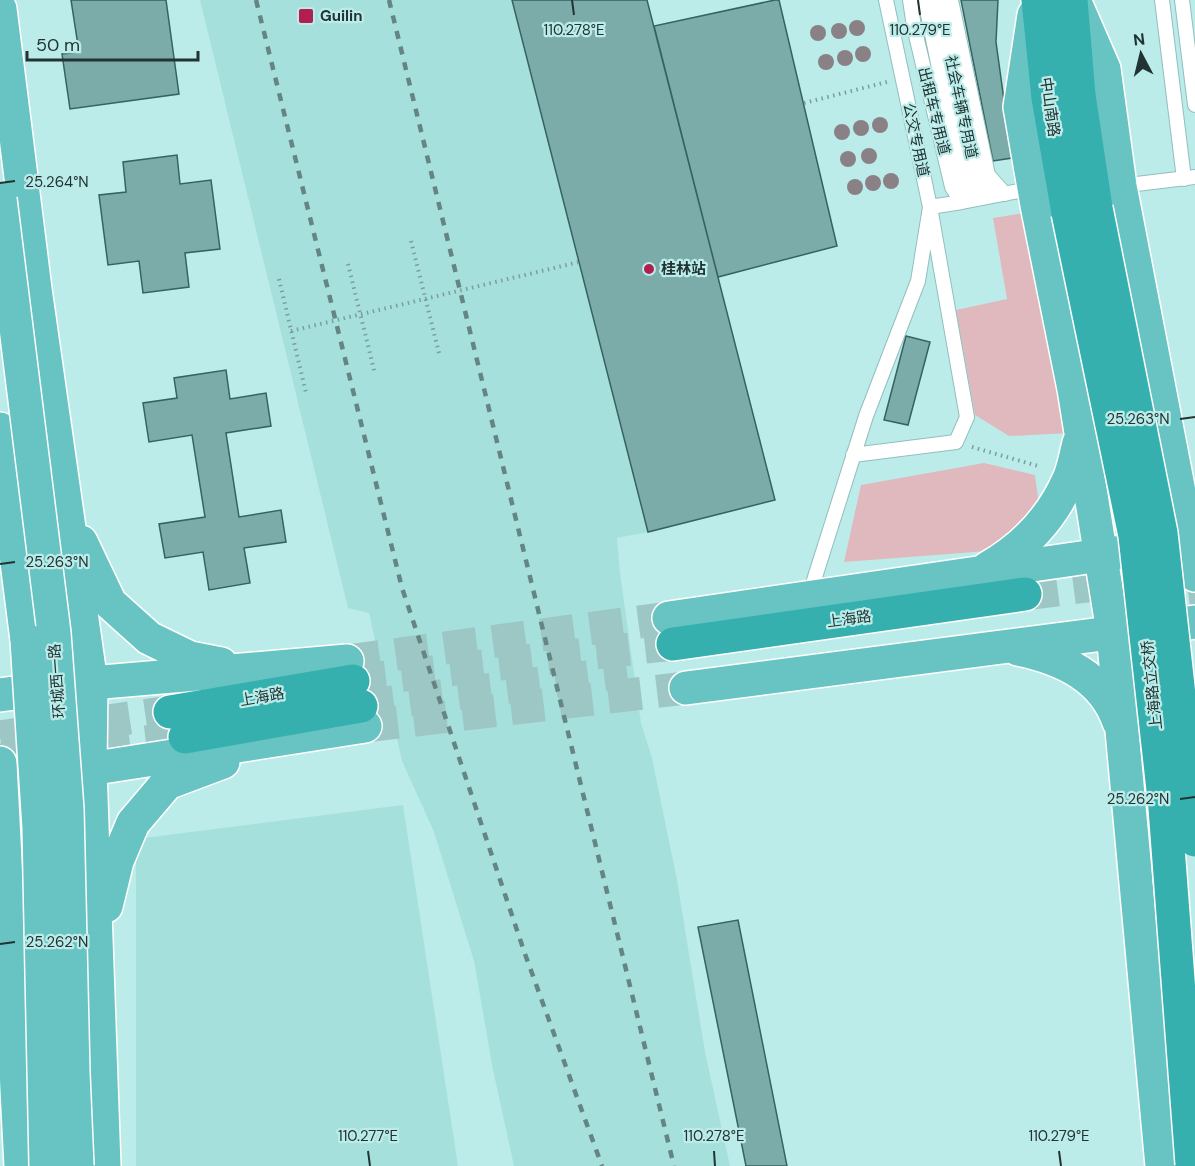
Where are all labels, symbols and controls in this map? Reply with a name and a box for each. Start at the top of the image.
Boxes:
place label: Guilin [320,6,362,26]
marker: Guilin [297,7,315,25]
text: 110.278°E [544,20,604,40]
text: 110.279°E [889,20,951,40]
scale bar [27,24,198,62]
north arrow [1111,24,1171,84]
text: N [1132,28,1146,51]
text: 50 m [36,33,80,57]
street label: 社会车辆专用道 [940,54,982,160]
street label: 出租车专用道 [913,65,955,157]
street label: 中山南路 [1036,76,1064,138]
street label: 公交专用道 [898,101,934,179]
text: 25.264°N [25,172,89,192]
place label: 桂林站 [661,259,706,279]
marker: 桂林站 [642,262,656,276]
text: 25.263°N [1106,409,1170,429]
text: 25.263°N [25,552,89,572]
street label: 上海路 [825,606,873,632]
street label: 上海路立交桥 [1137,639,1167,731]
street label: 环城西一路 [44,643,70,719]
street label: 上海路 [238,683,286,711]
text: 25.262°N [1107,789,1169,809]
text: 25.262°N [26,932,88,952]
text: 110.277°E [338,1126,398,1146]
text: 110.278°E [684,1126,744,1146]
text: 110.279°E [1028,1126,1090,1146]

